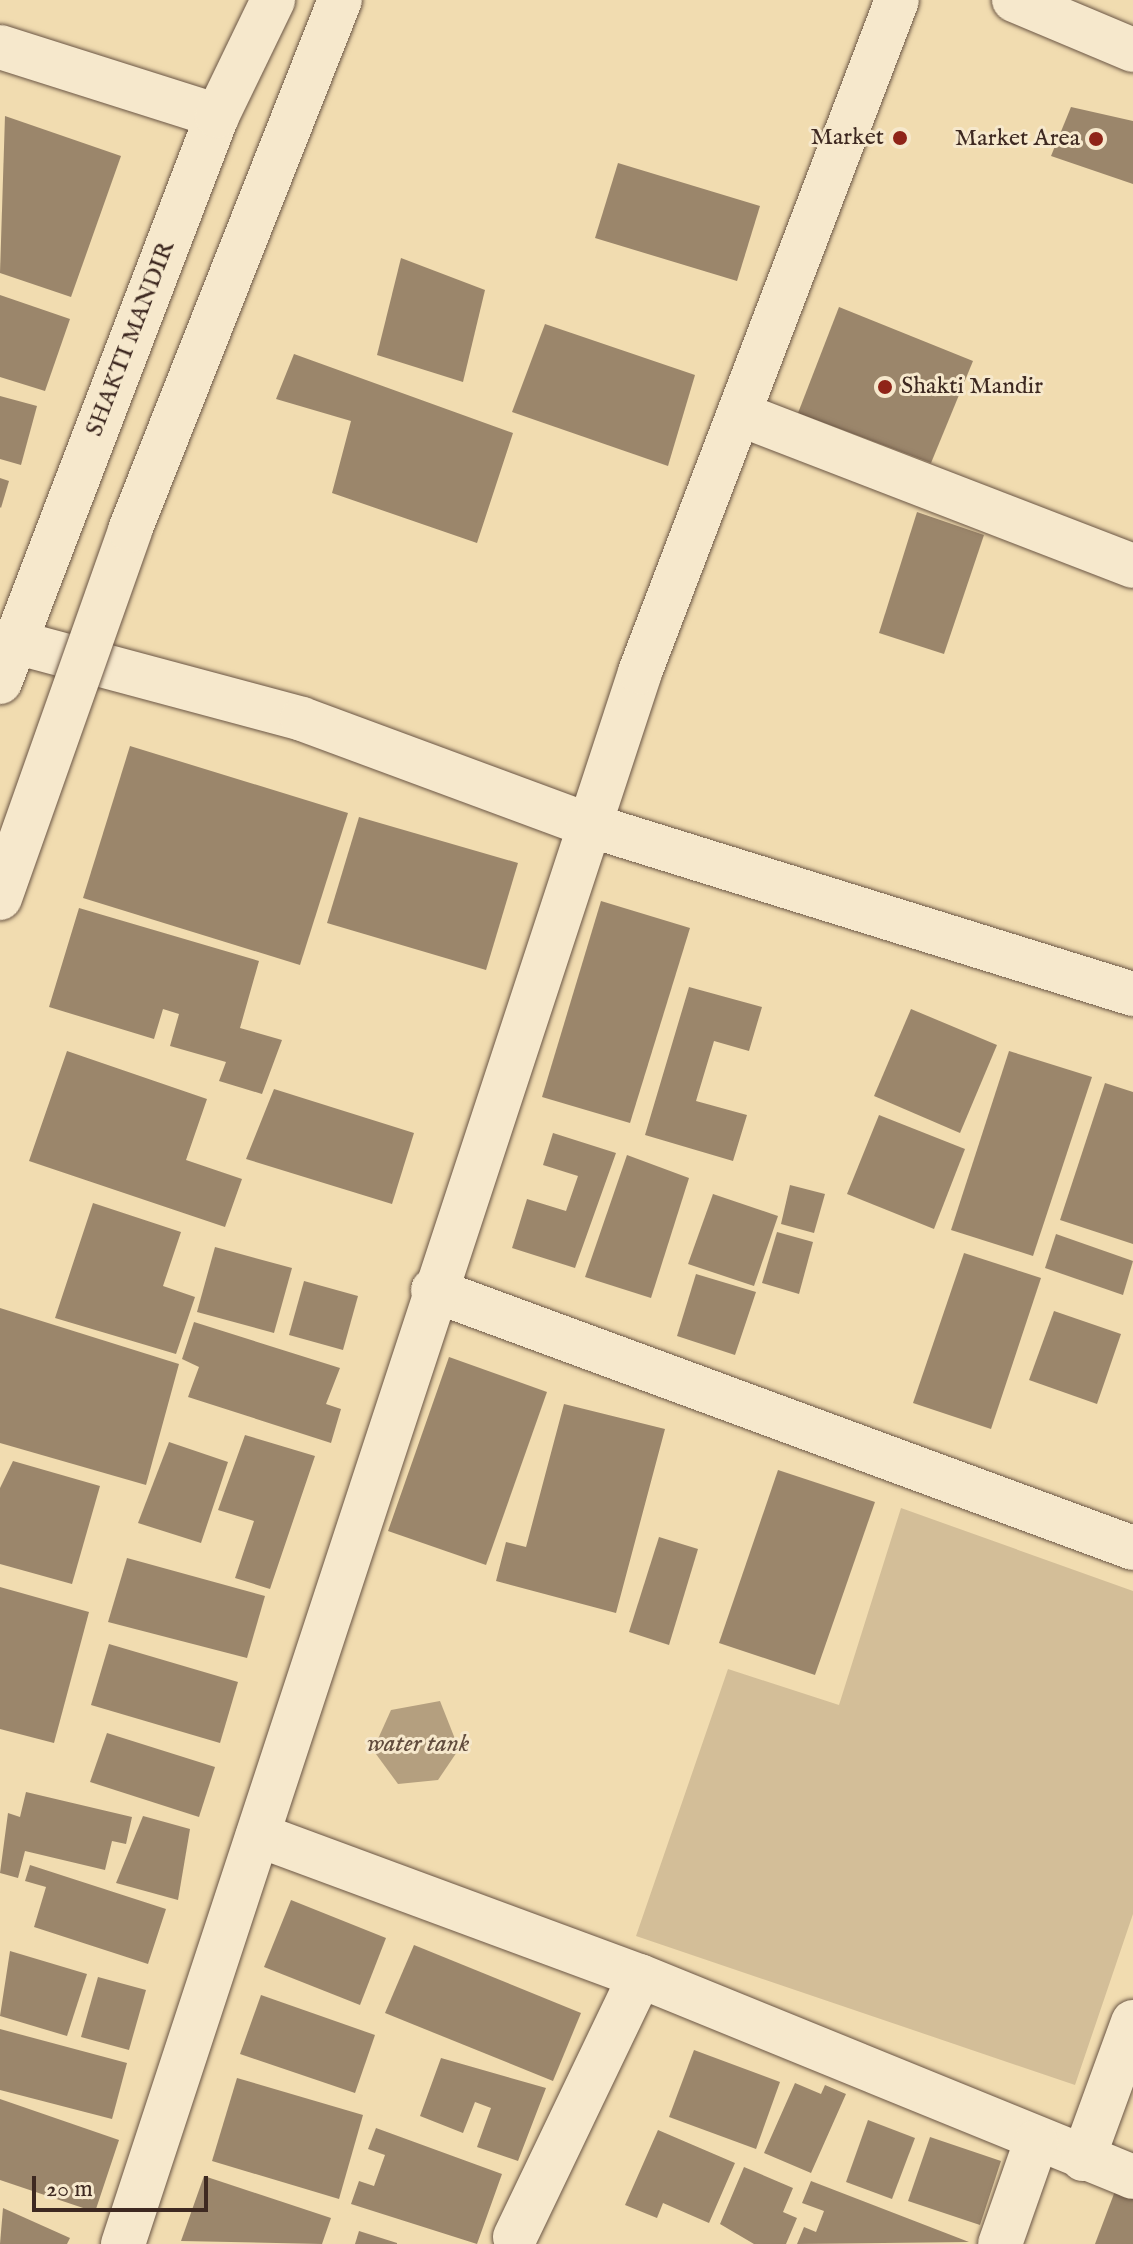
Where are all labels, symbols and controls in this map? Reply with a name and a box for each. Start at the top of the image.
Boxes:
place label: Market [810,124,884,152]
place label: Market Area [955,125,1080,153]
marker: Market [891,129,909,147]
marker: Market Area [1087,130,1105,148]
street label: SHAKTI MANDIR [81,237,181,441]
place label: Shakti Mandir [901,373,1043,401]
marker: Shakti Mandir [876,378,894,396]
water label: water tank [367,1728,469,1760]
scale bar [36,2160,212,2210]
text: 20 m [46,2174,93,2205]

